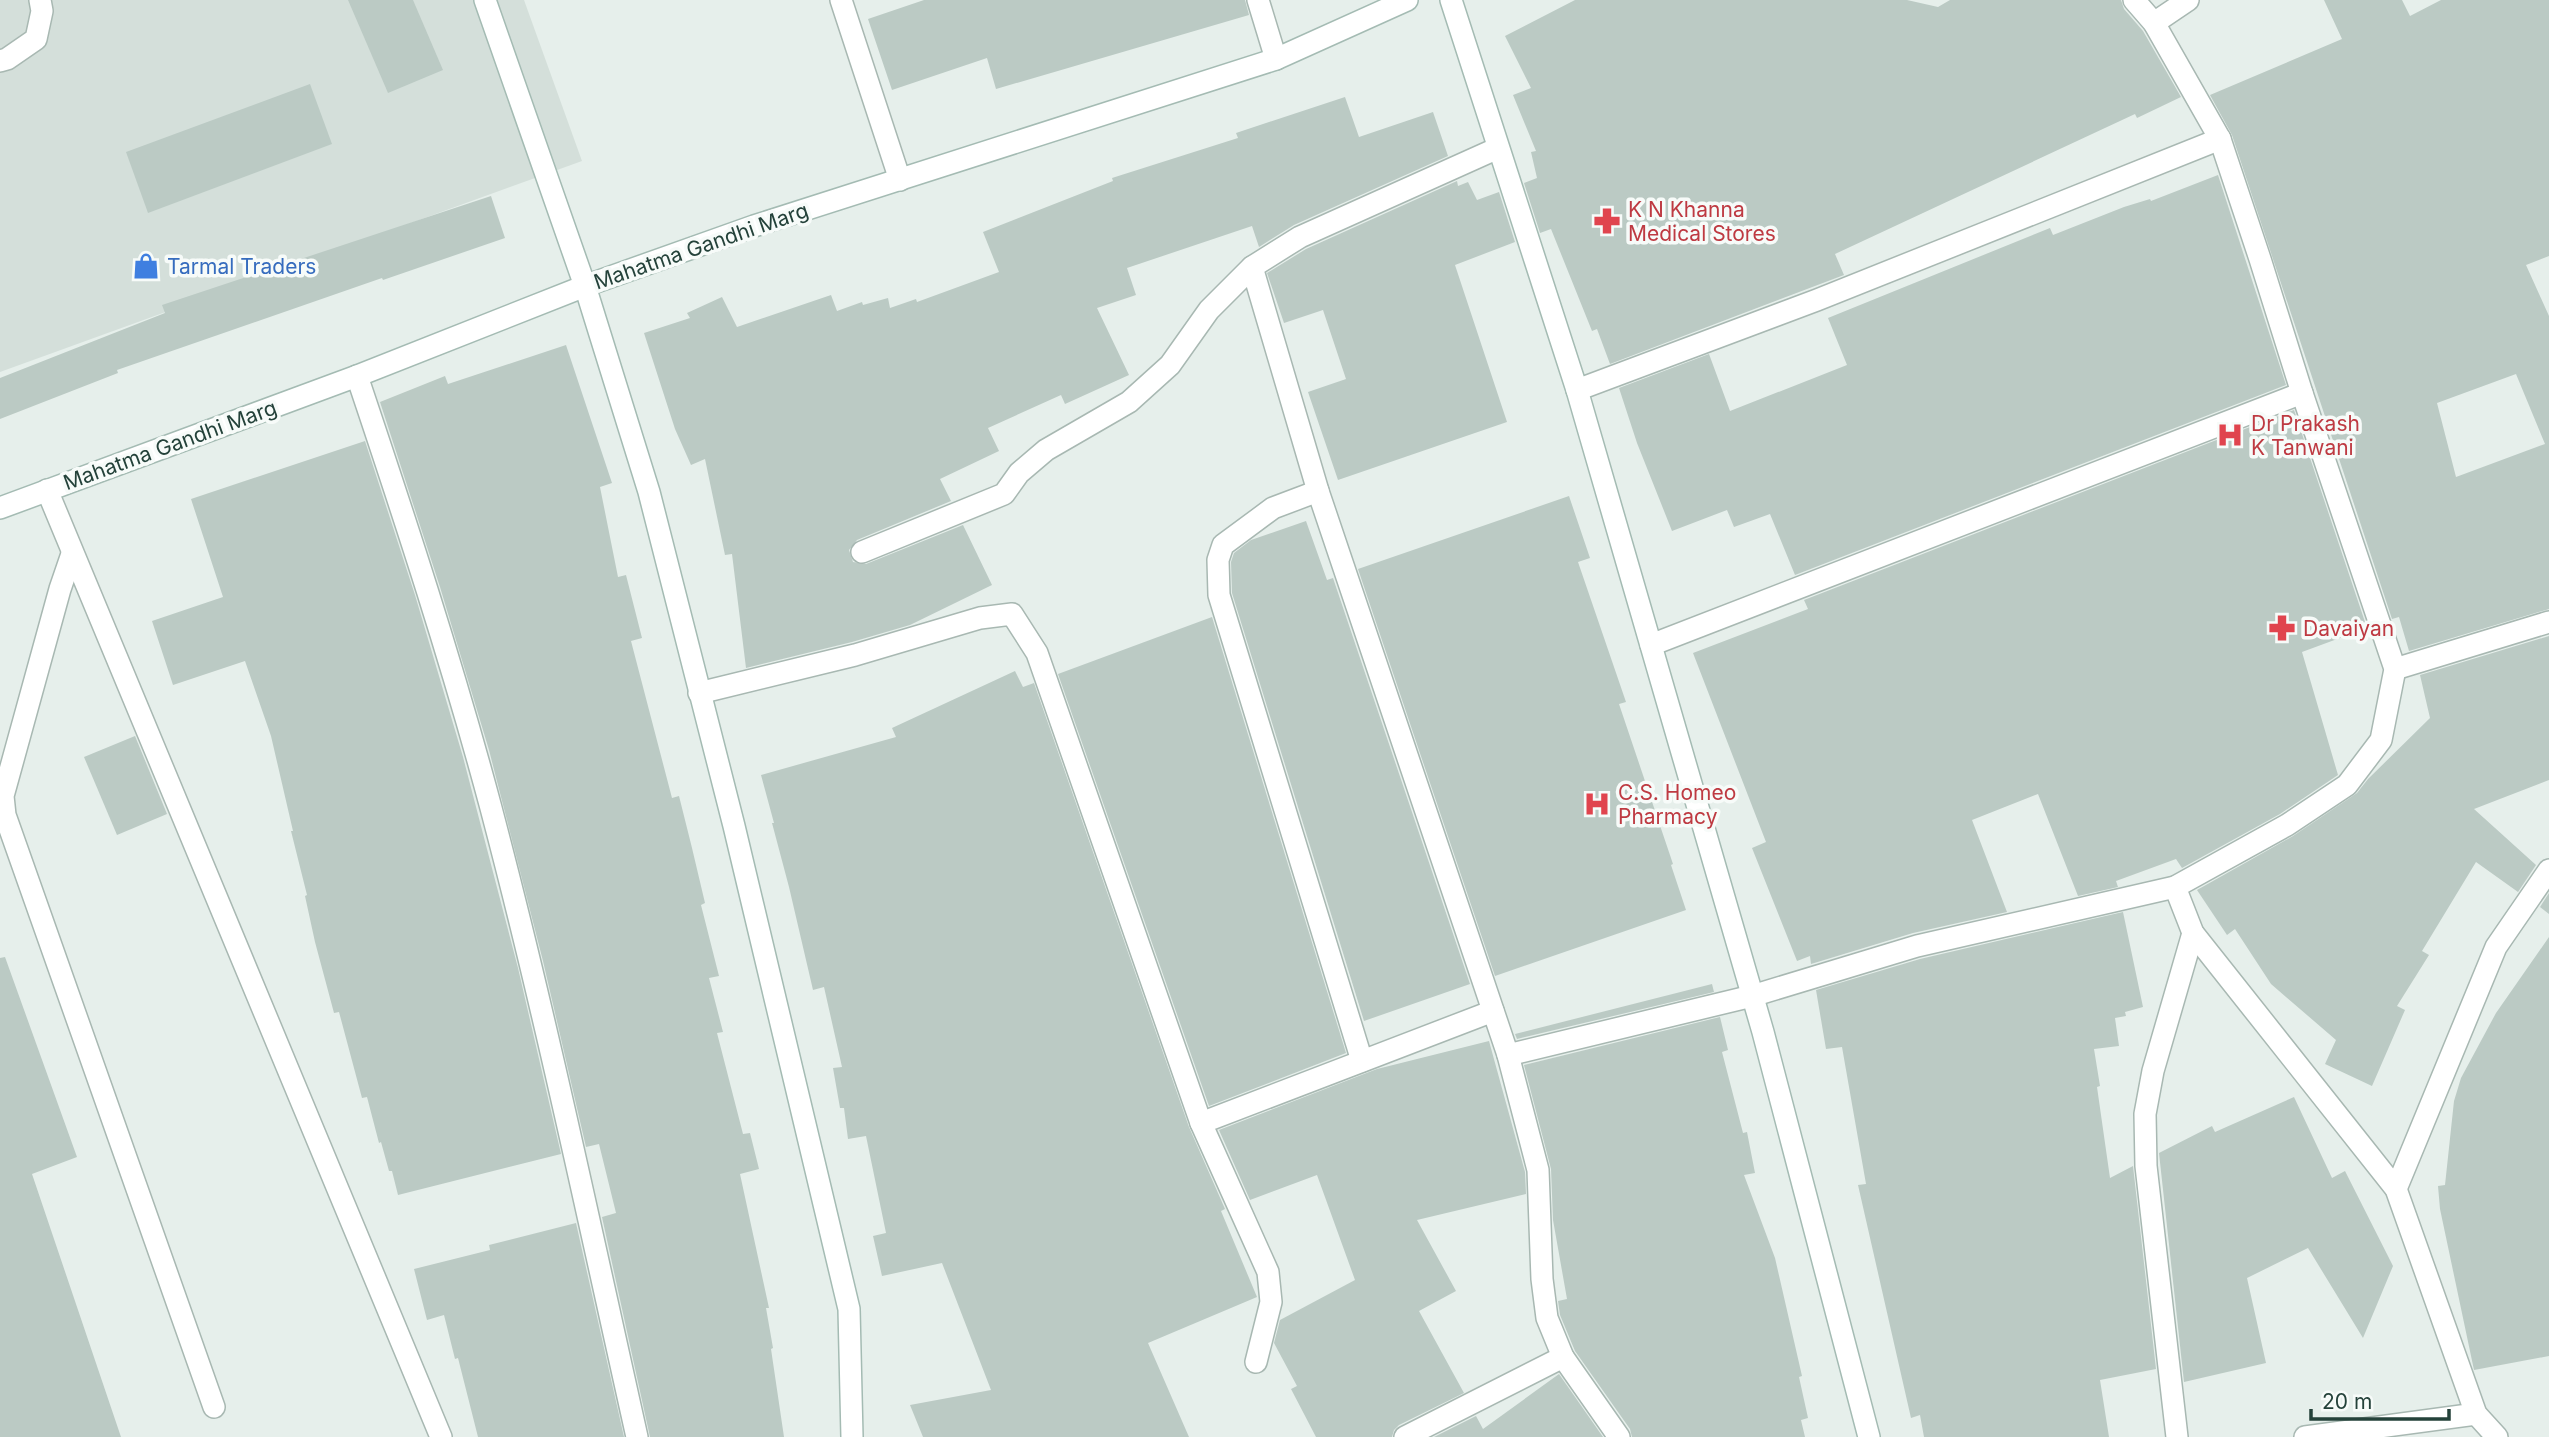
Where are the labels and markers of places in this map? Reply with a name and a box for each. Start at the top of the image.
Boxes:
place label: K N Khanna Medical Stores [1628,197,1776,246]
pharmacy icon: K N Khanna Medical Stores [1592,206,1622,236]
shop icon: Tarmal Traders [131,251,161,281]
place label: Tarmal Traders [167,254,316,279]
place label: Dr Prakash K Tanwani [2251,411,2360,460]
hospital icon: Dr Prakash K Tanwani [2215,420,2245,450]
pharmacy icon: Davaiyan [2267,613,2297,643]
place label: Davaiyan [2303,616,2394,641]
place label: C.S. Homeo Pharmacy [1618,780,1736,829]
hospital icon: C.S. Homeo Pharmacy [1582,789,1612,819]

